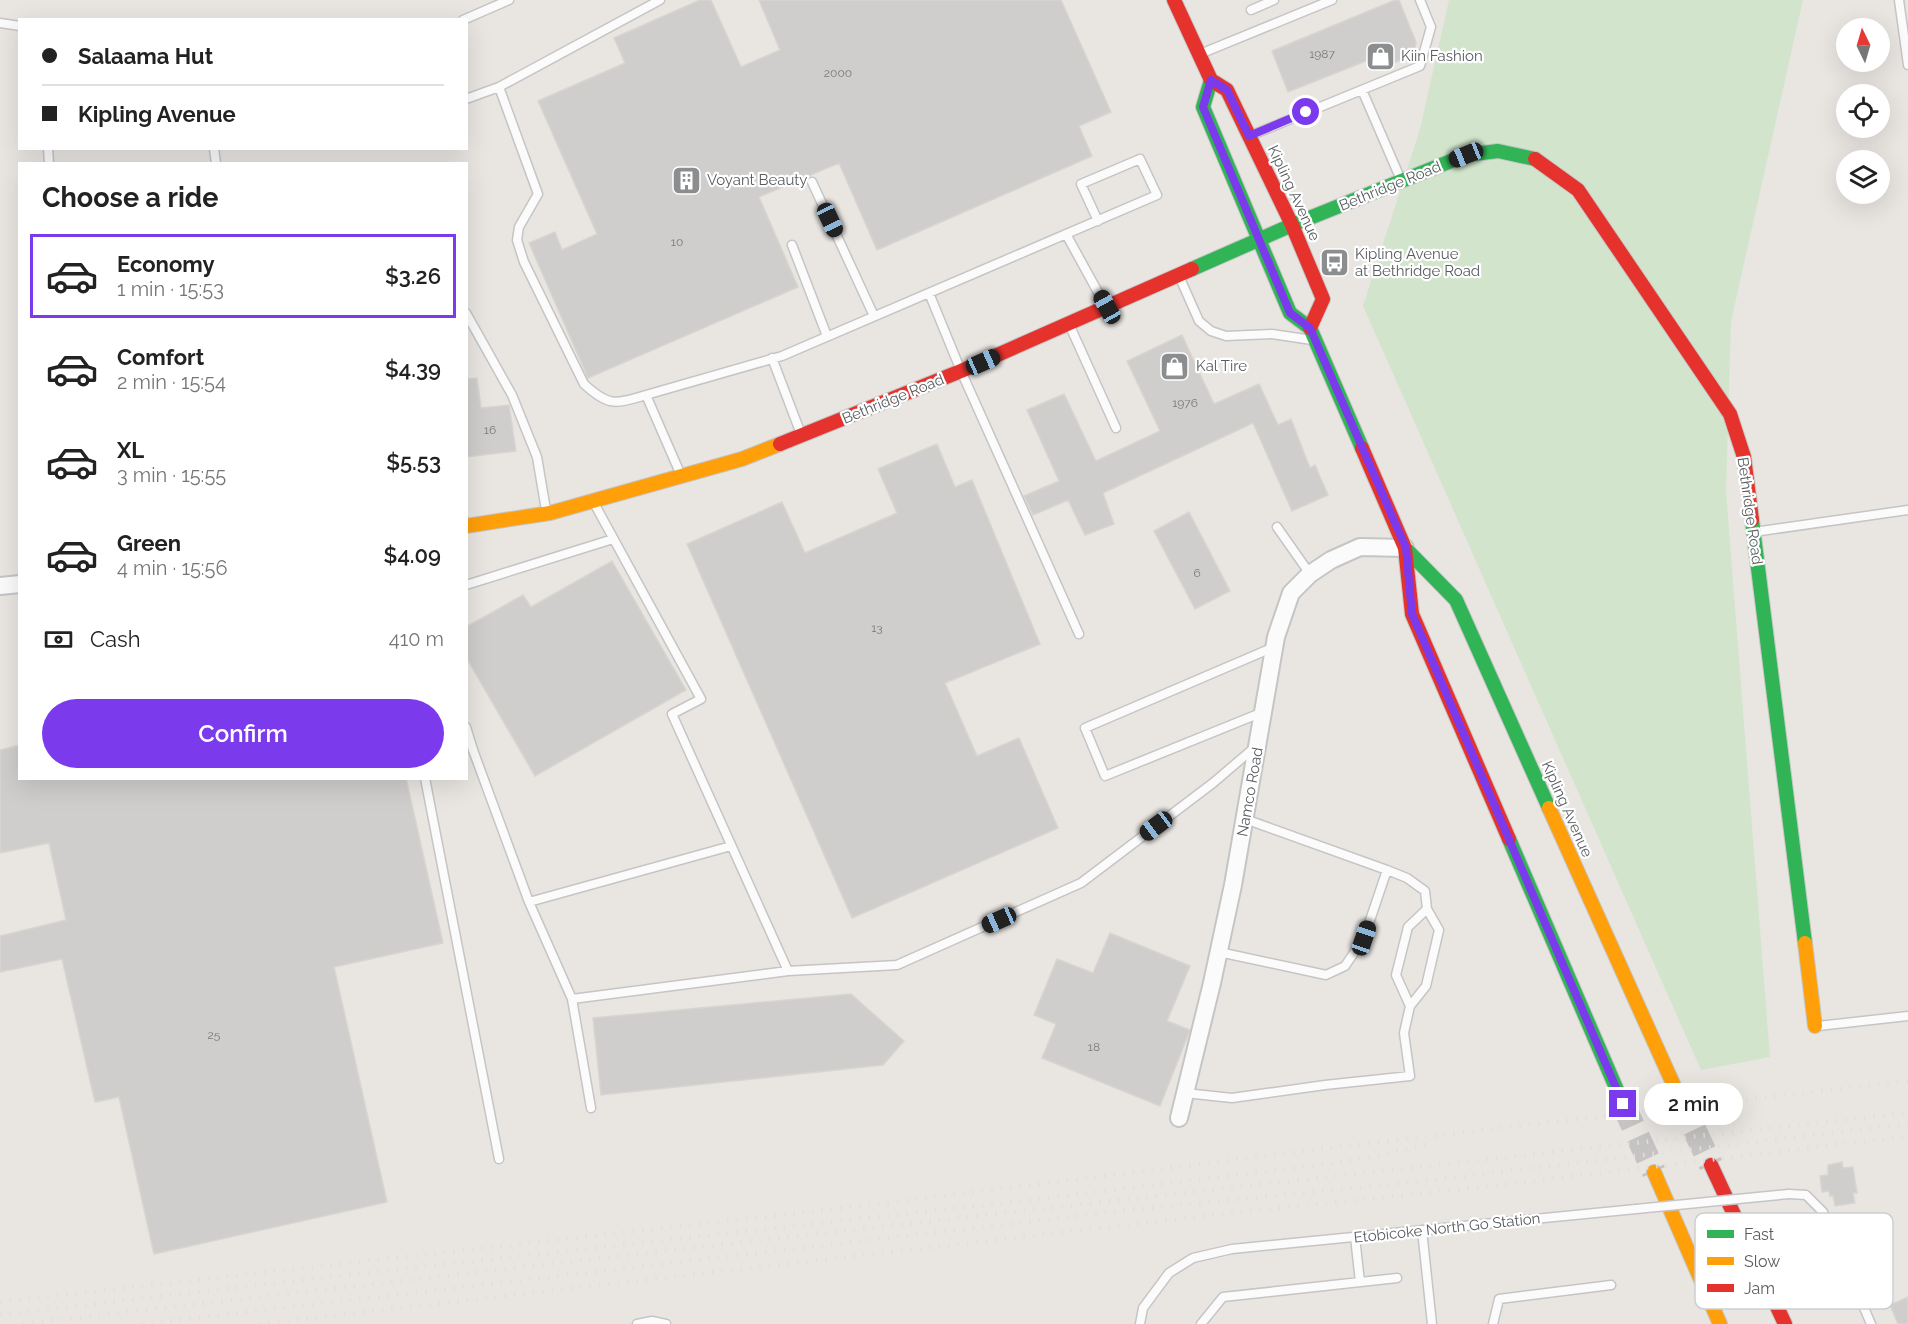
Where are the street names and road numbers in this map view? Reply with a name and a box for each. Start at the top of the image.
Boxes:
street label: Kipling Avenue [1264,142,1324,244]
street label: Bethridge Road [1336,157,1444,215]
street label: Bethridge Road [839,370,947,428]
street label: Bethridge Road [1734,456,1766,566]
street label: Namco Road [1233,746,1267,838]
street label: Kipling Avenue [1538,758,1596,860]
street label: Etobicoke North Go Station [1353,1209,1541,1247]

